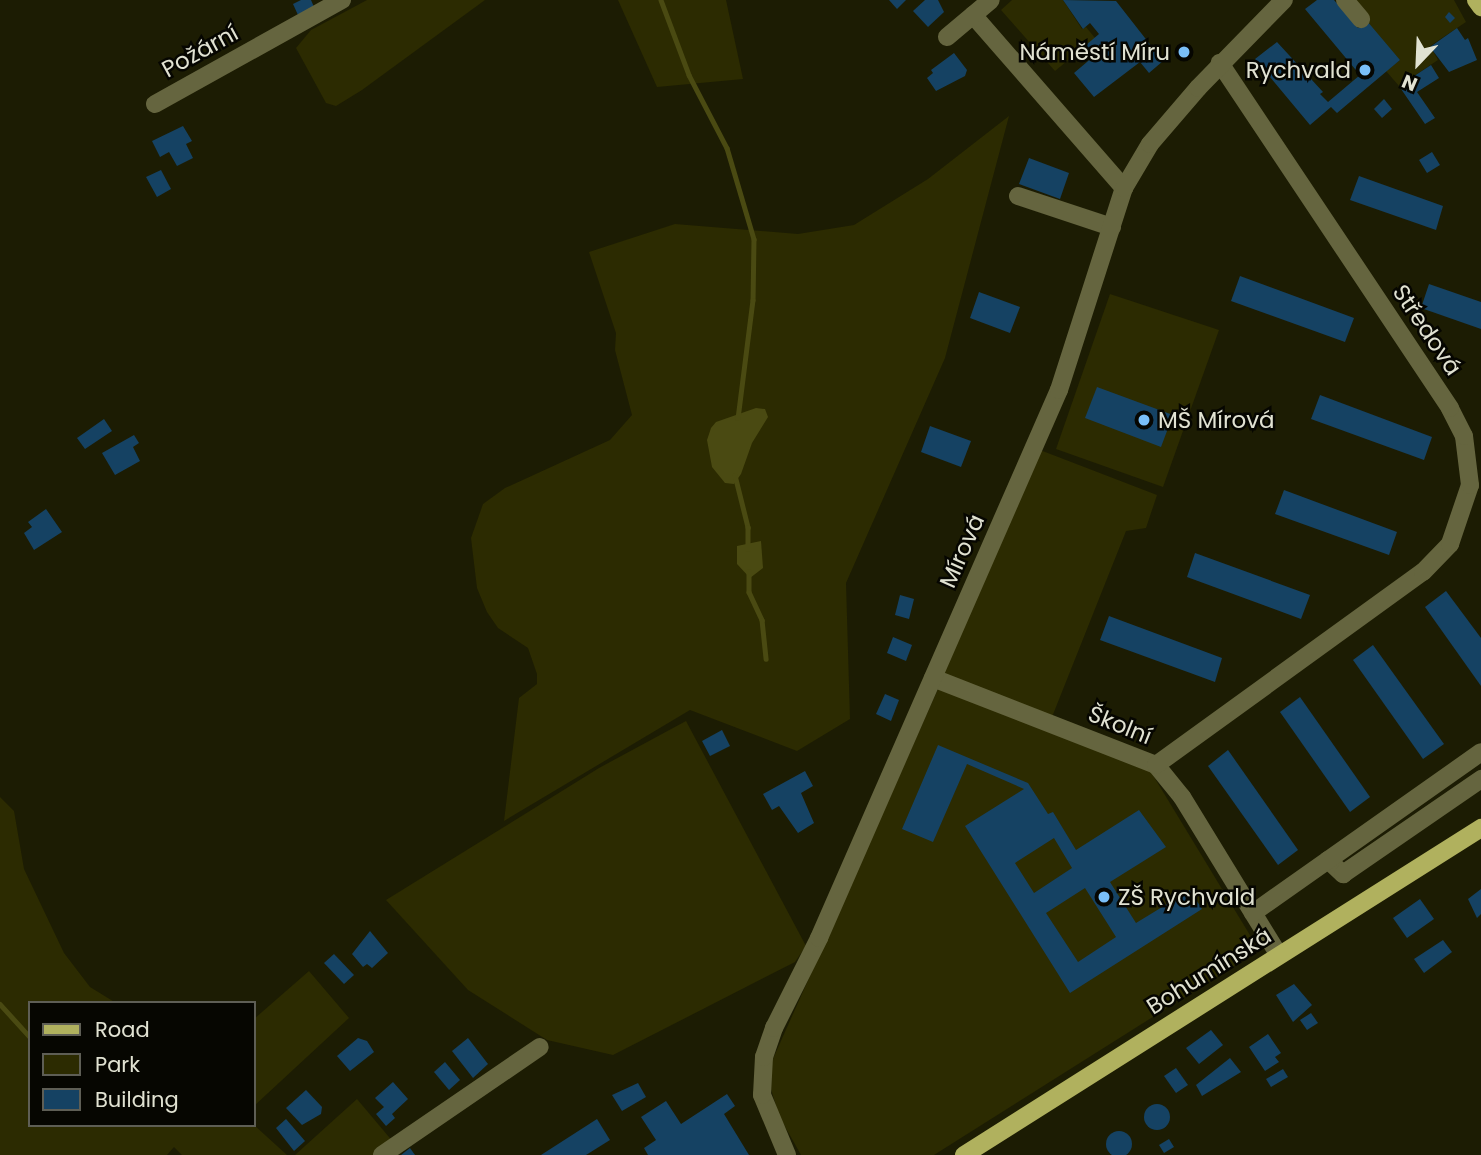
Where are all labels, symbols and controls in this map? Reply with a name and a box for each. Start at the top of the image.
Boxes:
street label: Požární [157,19,243,83]
north arrow [1383,28,1453,98]
place label: Náměstí Míru [1019,38,1170,66]
marker: Náměstí Míru [1176,44,1192,60]
place label: Rychvald [1246,56,1351,84]
marker: Rychvald [1357,62,1373,78]
text: N [1398,68,1421,98]
street label: Středová [1387,279,1467,381]
place label: MŠ Mírová [1158,406,1275,434]
marker: MŠ Mírová [1136,412,1152,428]
street label: Mírová [934,510,990,592]
street label: Školní [1084,700,1156,750]
place label: ZŠ Rychvald [1118,883,1255,911]
marker: ZŠ Rychvald [1096,889,1112,905]
street label: Bohumínská [1142,922,1276,1020]
legend [28,1001,256,1127]
text: Road [95,1015,150,1044]
text: Park [95,1050,140,1079]
text: Building [95,1085,179,1114]

